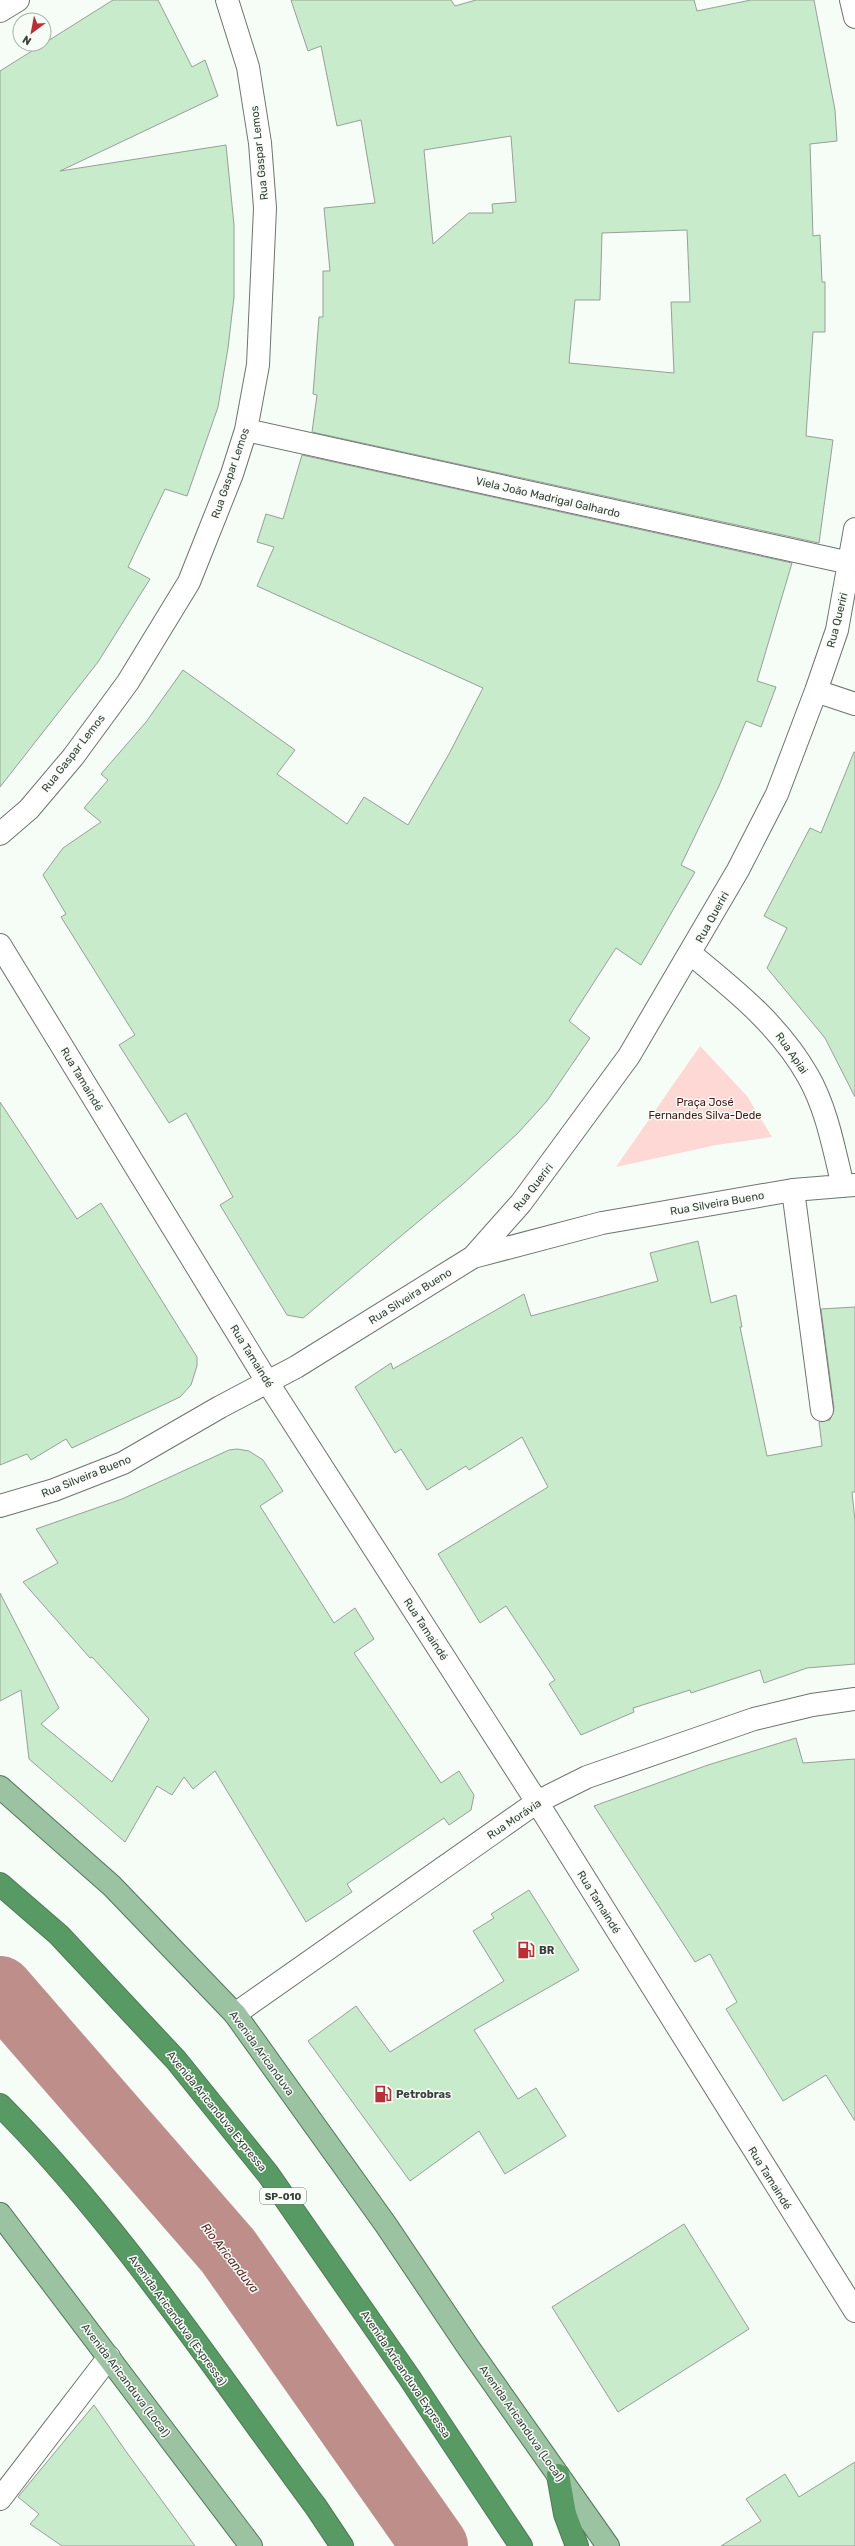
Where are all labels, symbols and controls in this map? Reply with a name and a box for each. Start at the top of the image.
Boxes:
north arrow [12,12,52,52]
text: N [20,32,34,48]
street label: Rua Gaspar Lemos [248,105,271,201]
street label: Rua Gaspar Lemos [209,426,252,520]
street label: Viela João Madrigal Galhardo [474,475,621,520]
street label: Rua Queriri [824,591,851,649]
street label: Rua Gaspar Lemos [39,712,108,795]
street label: Rua Queriri [693,889,732,945]
street label: Rua Apiai [773,1030,811,1077]
street label: Rua Tamaindé [58,1045,106,1113]
park label: Praça José Fernandes Silva-Dede [649,1096,761,1122]
street label: Rua Queriri [511,1161,556,1214]
street label: Rua Silveira Bueno [669,1189,765,1218]
street label: Rua Silveira Bueno [366,1266,454,1327]
street label: Rua Tamaindé [227,1322,276,1390]
street label: Rua Silveira Bueno [40,1453,133,1500]
street label: Rua Tamaindé [401,1596,451,1663]
street label: Rua Morávia [485,1797,544,1842]
street label: Rua Tamaindé [574,1868,623,1936]
fuel station icon: BR [516,1940,536,1960]
place label: BR [539,1944,555,1957]
street label: Avenida Aricanduva [226,2008,297,2098]
street label: Avenida Aricanduva Expressa [164,2049,269,2174]
fuel station icon: Petrobras [373,2084,393,2104]
place label: Petrobras [396,2088,451,2101]
street label: Rua Tamaindé [745,2144,794,2212]
road number: SP-010 [260,2188,306,2204]
water label: Rio Aricanduva [198,2220,262,2296]
street label: Avenida Aricanduva (Expressa) [126,2253,229,2388]
street label: Avenida Aricanduva Expressa [358,2308,453,2440]
street label: Avenida Aricanduva (Local) [79,2321,173,2440]
street label: Avenida Aricanduva (Local) [476,2363,567,2484]

